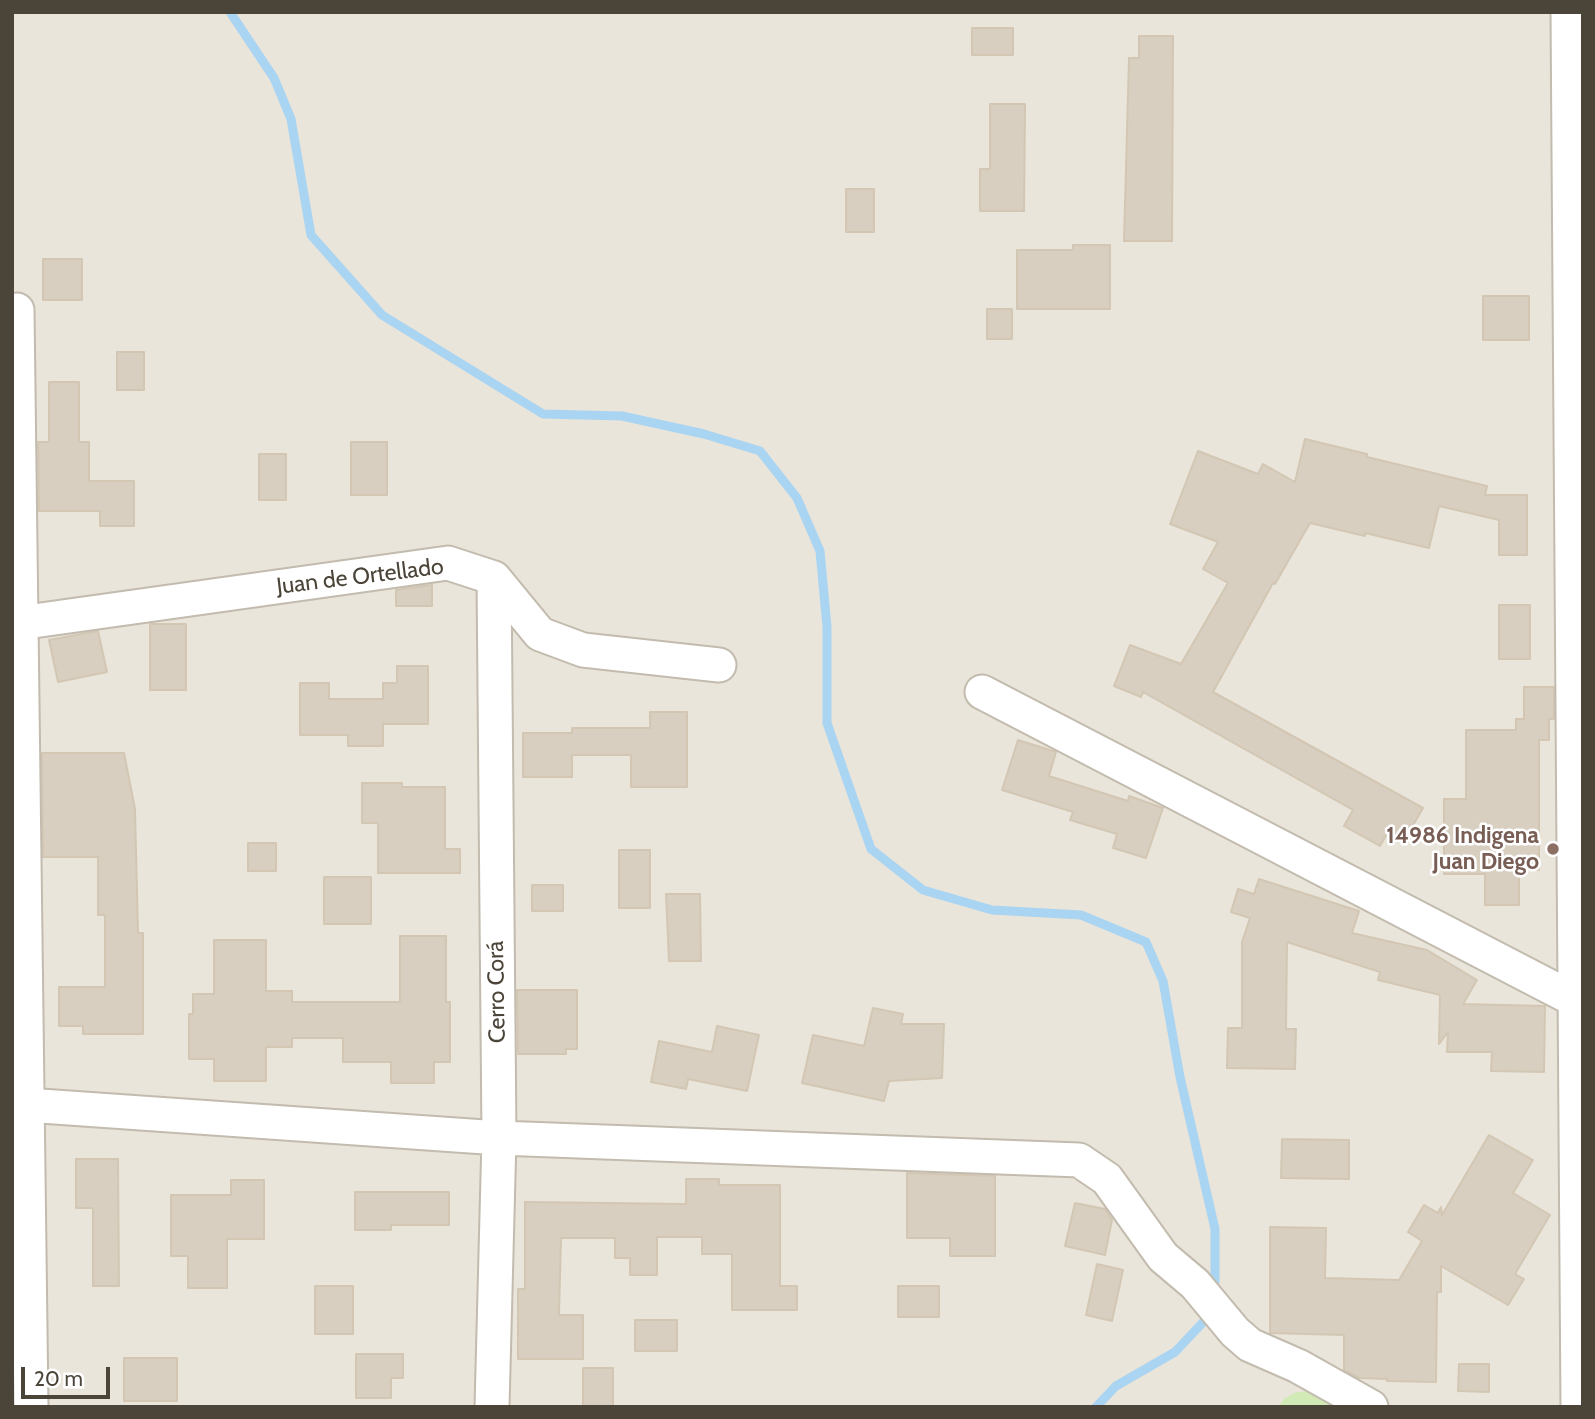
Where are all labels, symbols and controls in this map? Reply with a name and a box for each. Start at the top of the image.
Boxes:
street label: Juan de Ortellado [275,553,445,601]
place label: 14986 Indigena Juan Diego [1386,822,1539,876]
marker: 14986 Indigena Juan Diego [1545,841,1561,857]
street label: Cerro Corá [482,941,512,1043]
scale bar [24,1352,114,1396]
text: 20 m [34,1366,83,1391]

